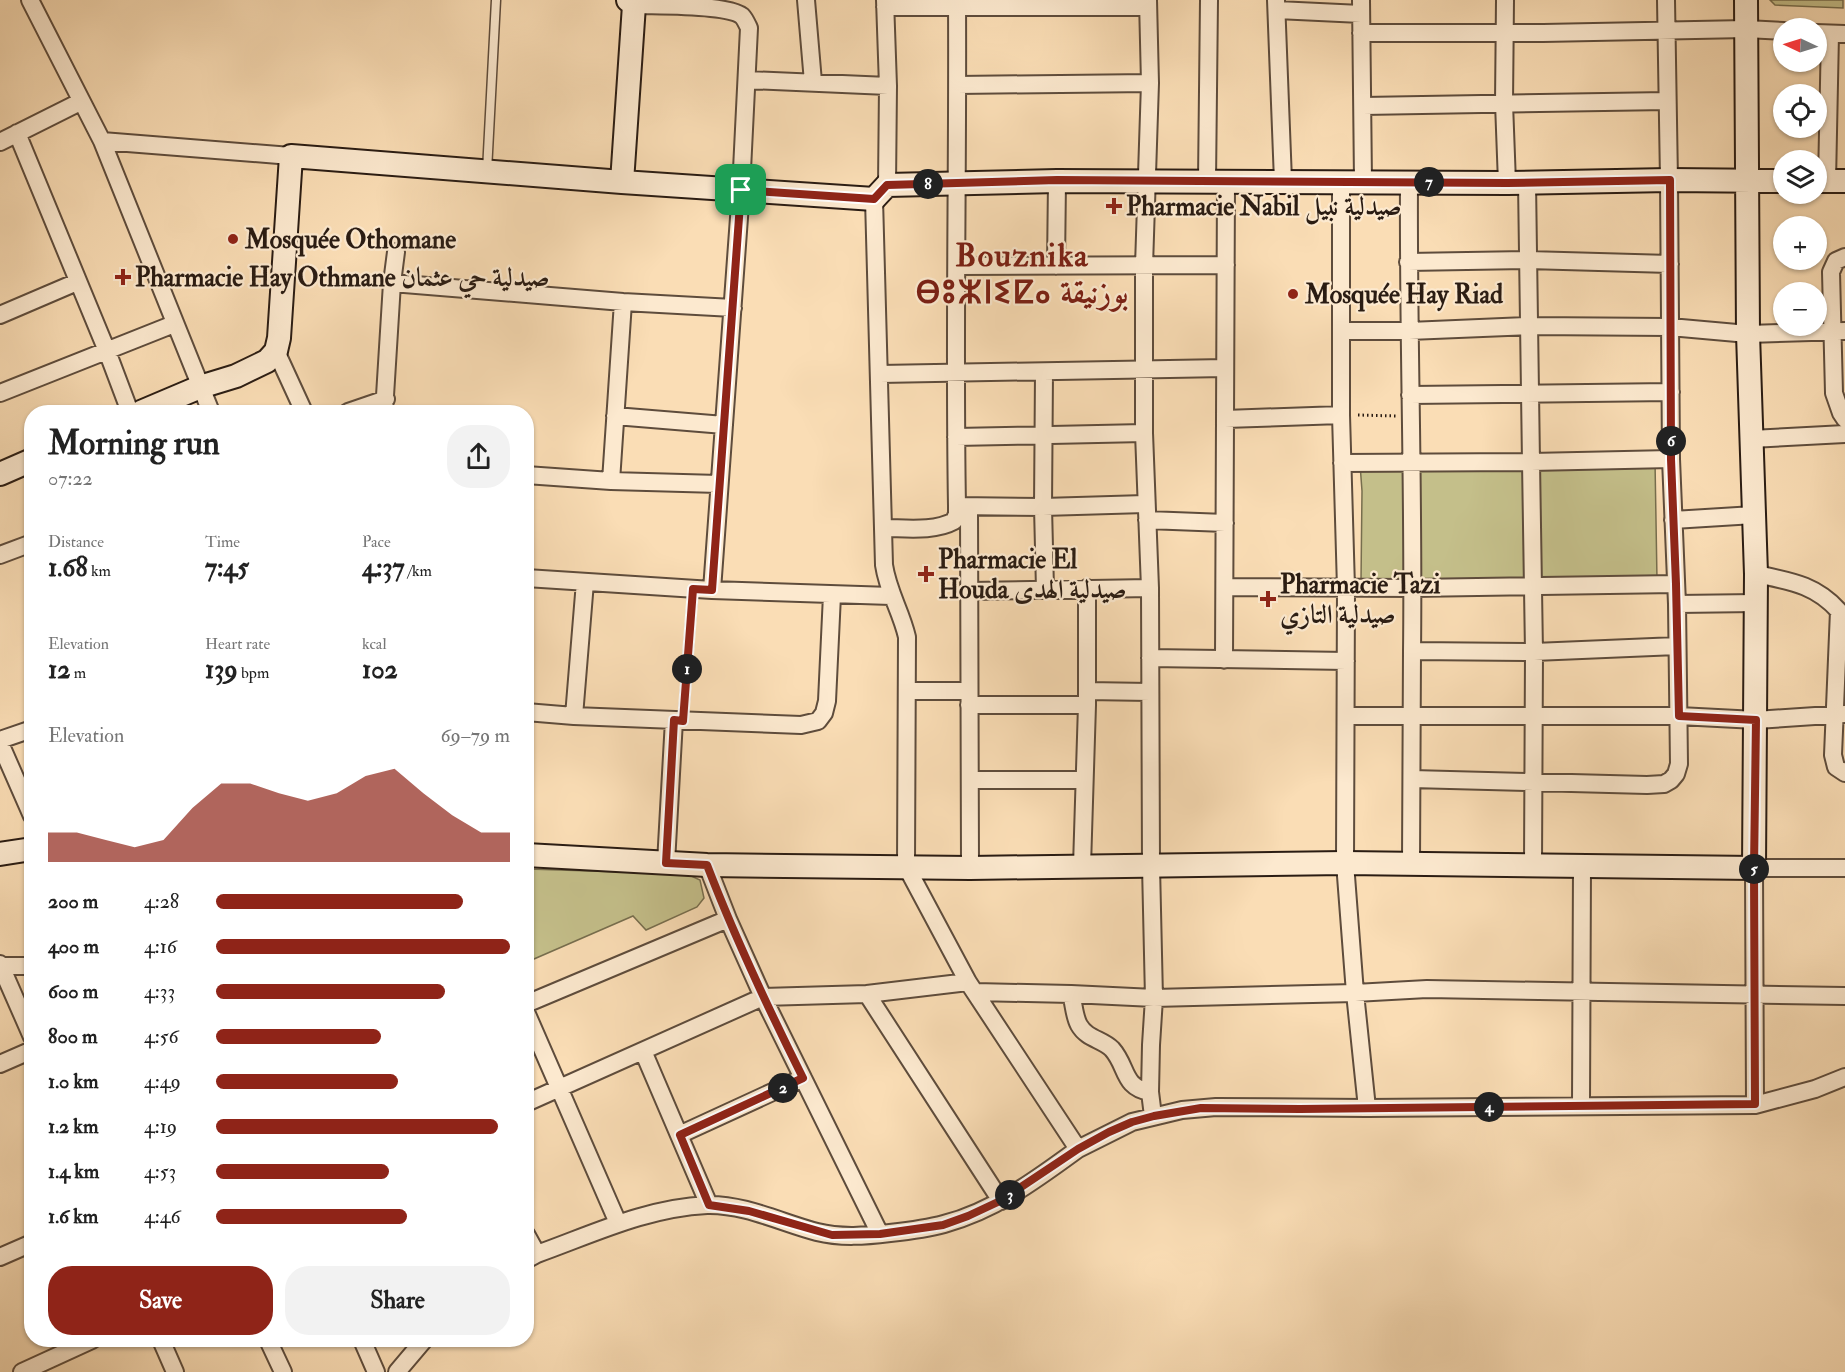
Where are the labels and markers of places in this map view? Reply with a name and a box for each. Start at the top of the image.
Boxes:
pin [715,164,766,215]
pin: 7 [1414,167,1444,197]
pin: 8 [913,169,943,199]
place label: Pharmacie Nabil صيدلية نبيل [1126,191,1402,225]
marker: Pharmacie Nabil صيدلية نبيل [1107,199,1121,213]
place label: Mosquée Othomane [244,224,456,257]
marker: Mosquée Othomane [226,232,240,246]
place label: Pharmacie Hay Othmane صيدلية حي عثمان [135,262,550,299]
marker: Pharmacie Hay Othmane صيدلية حي عثمان [116,270,130,284]
place label: Mosquée Hay Riad [1304,279,1503,312]
marker: Mosquée Hay Riad [1286,287,1300,301]
pin: 6 [1656,426,1686,456]
place label: Pharmacie El Houda صيدلية الهدى [938,544,1127,606]
marker: Pharmacie El Houda صيدلية الهدى [919,567,933,581]
place label: Pharmacie Tazi صيدلية التازي [1280,569,1440,636]
marker: Pharmacie Tazi صيدلية التازي [1261,592,1275,606]
pin: 1 [672,654,702,684]
pin: 5 [1739,854,1769,884]
pin: 2 [768,1073,798,1103]
pin: 4 [1474,1092,1504,1122]
pin: 3 [995,1180,1025,1210]

